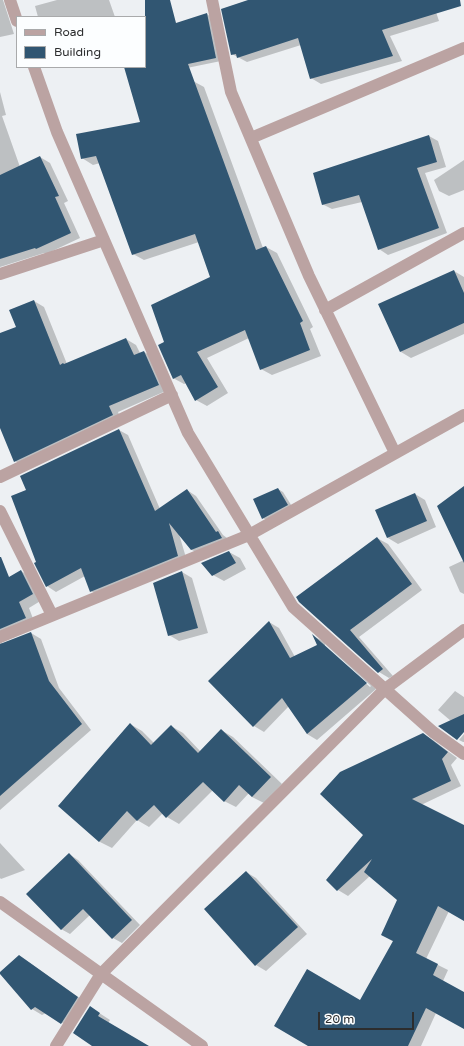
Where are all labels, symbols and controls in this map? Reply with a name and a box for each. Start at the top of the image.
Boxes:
legend [16,16,146,68]
text: Road [54,25,84,39]
text: Building [54,45,101,59]
scale bar [320,1004,416,1030]
text: 20 m [325,1012,354,1026]

